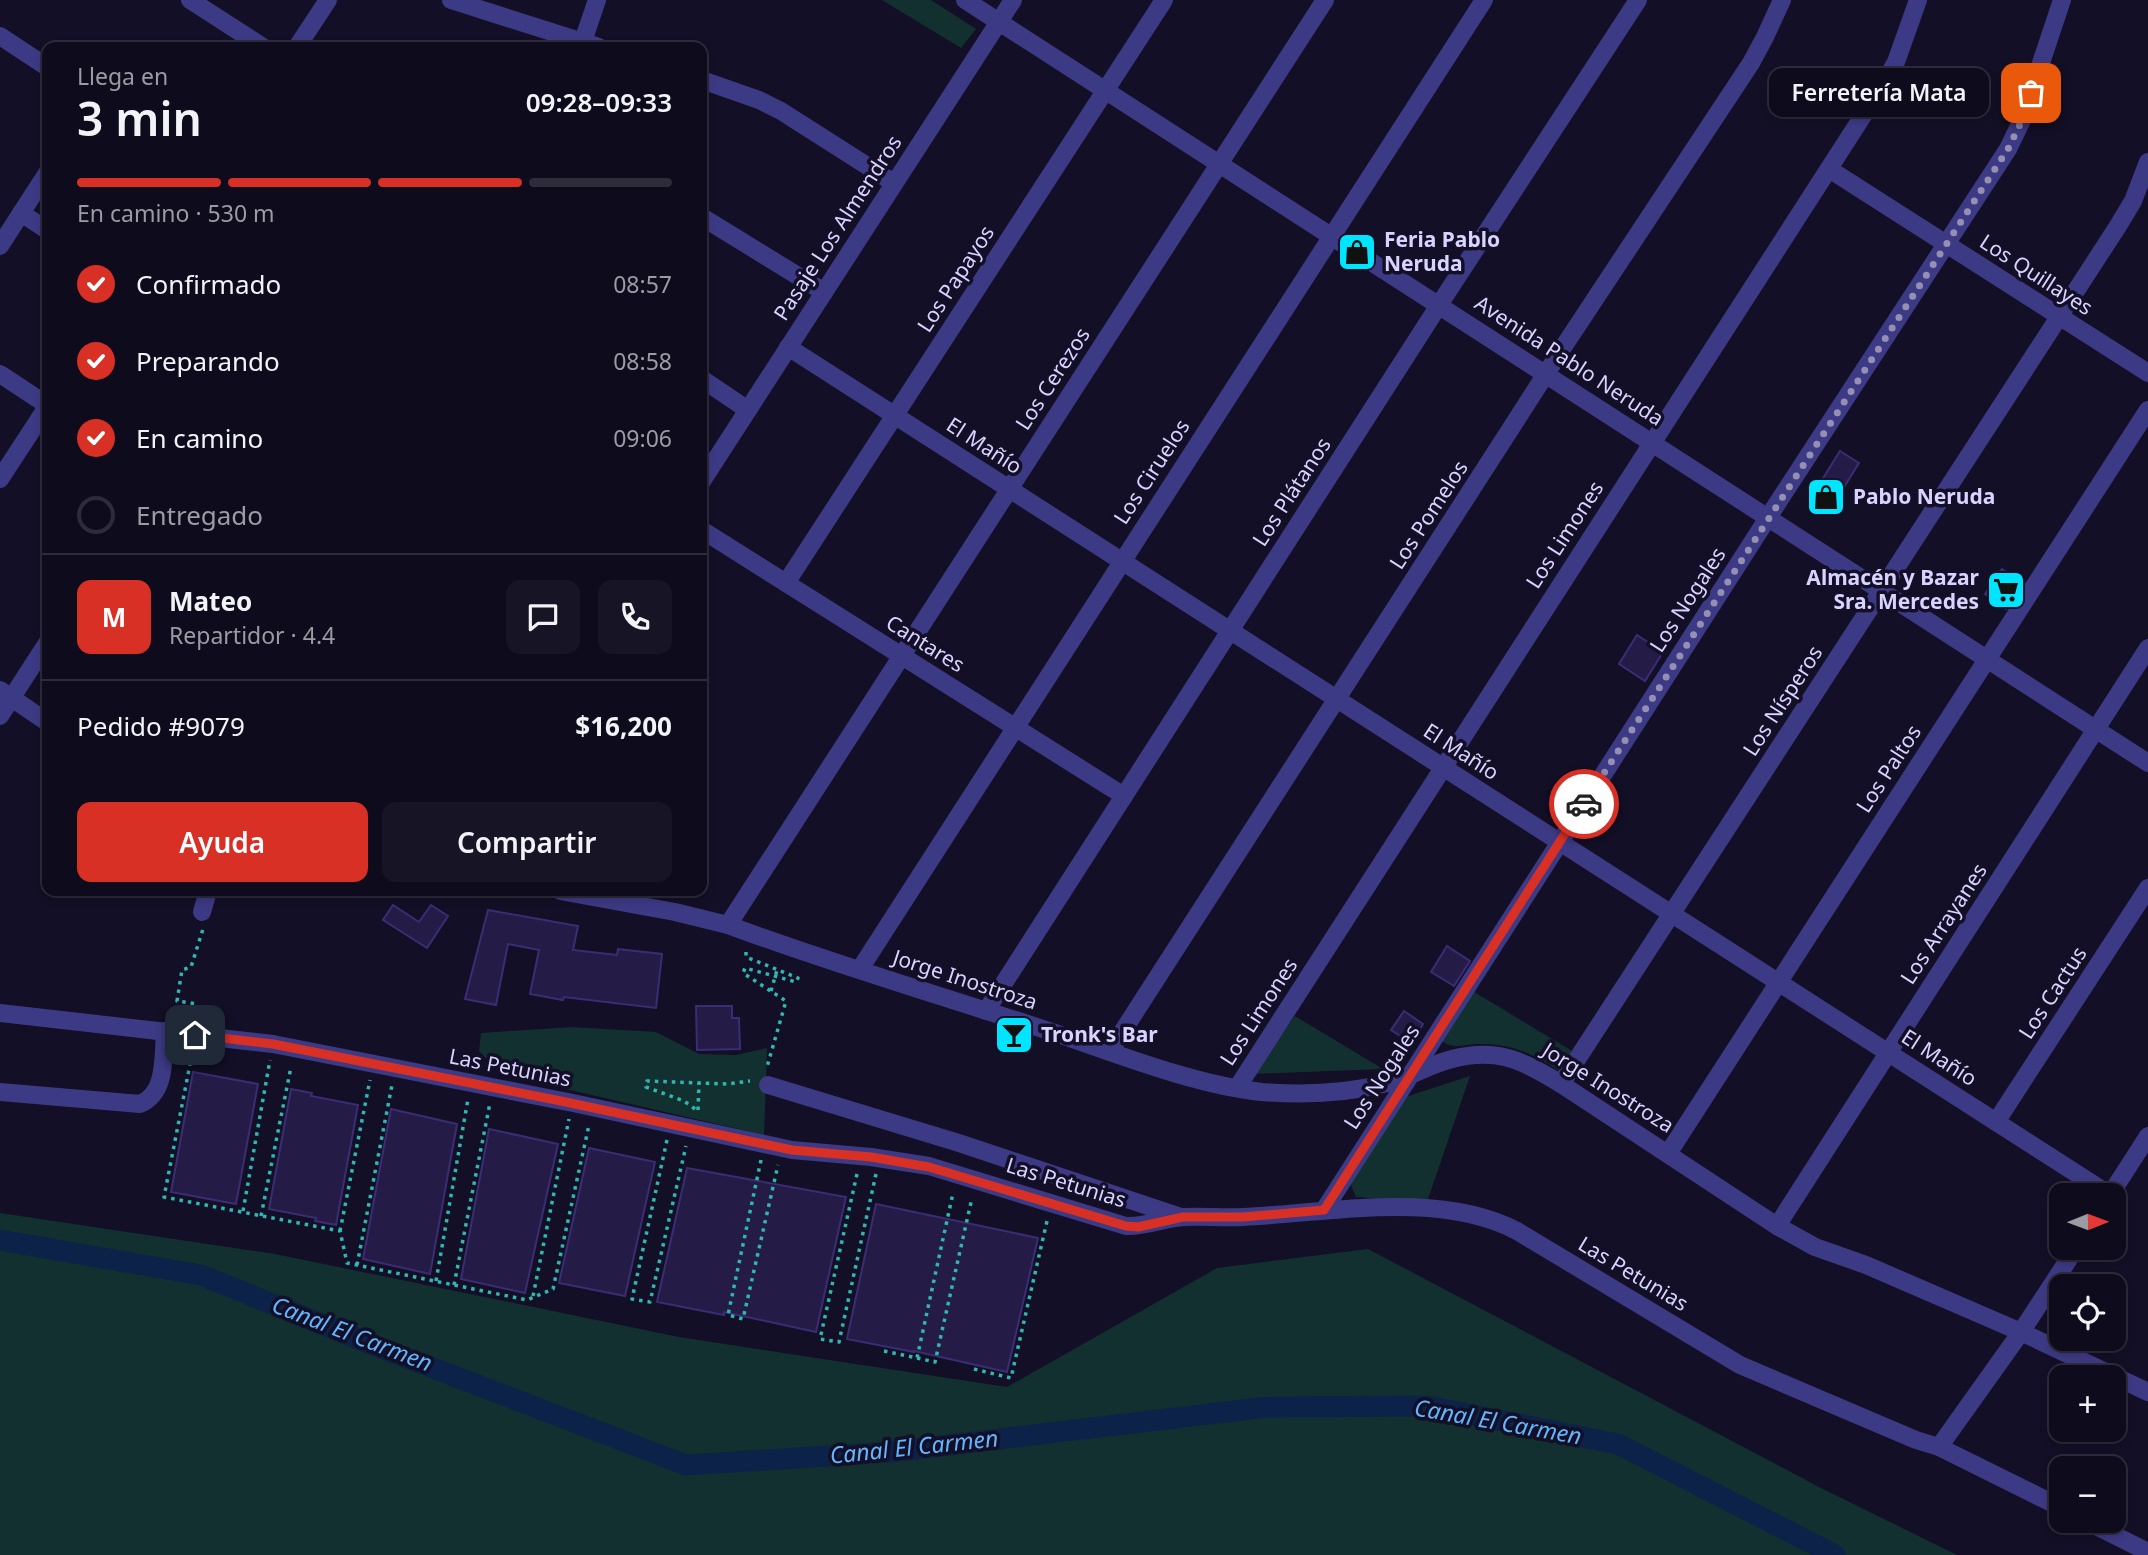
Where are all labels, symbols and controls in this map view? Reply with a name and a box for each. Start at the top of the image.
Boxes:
text: Llega en [77,60,168,92]
pin [2001,63,2061,123]
callout: Ferretería Mata [1769,68,1989,118]
icon: bag [2012,74,2050,112]
text: Ferretería Mata [1791,76,1967,108]
text: 09:28–09:33 [526,84,672,120]
text: 3 min [77,87,202,149]
street label: Pasaje Los Almendros [767,129,908,325]
text: En camino · 530 m [77,197,275,229]
street label: Los Papayos [910,220,1000,337]
place label: Feria Pablo Neruda [1384,225,1500,277]
street label: Los Quillayes [1975,227,2098,321]
shop icon: Feria Pablo Neruda [1336,231,1378,273]
icon: check [77,265,115,303]
text: Confirmado [136,266,281,302]
text: 08:57 [613,268,672,300]
street label: Avenida Pablo Neruda [1470,289,1669,432]
street label: Los Cerezos [1009,322,1096,435]
icon: check [77,342,115,380]
text: Preparando [136,343,280,379]
text: 08:58 [613,345,672,377]
street label: El Mañío [941,410,1028,480]
street label: Los Ciruelos [1107,414,1195,529]
icon: check [77,419,115,457]
text: En camino [136,420,263,456]
text: 09:06 [613,422,672,454]
street label: Los Plátanos [1246,432,1337,551]
street label: Los Pomelos [1383,455,1474,574]
street label: Los Limones [1519,475,1609,594]
shop icon: Pablo Neruda [1805,476,1847,518]
place label: Pablo Neruda [1853,482,1995,510]
text: Entregado [136,497,263,533]
street label: Los Nogales [1643,542,1732,657]
place label: Almacén y Bazar Sra. Mercedes [1806,563,1980,615]
supermarket icon: Almacén y Bazar Sra. Mercedes [1985,569,2027,611]
button: chat [506,580,580,654]
button: phone [598,580,672,654]
text: Mateo [169,583,252,619]
text: M [102,599,126,635]
street label: Cantares [881,608,970,678]
text: Repartidor · 4.4 [169,619,335,651]
street label: Los Nísperos [1736,640,1828,761]
text: Pedido #9079 [77,708,245,744]
text: $16,200 [575,708,672,744]
street label: El Mañío [1418,716,1505,786]
street label: Los Paltos [1849,719,1927,818]
courier [1549,769,1619,839]
icon: car [1565,785,1603,823]
button: Ayuda [77,802,368,882]
button: Compartir [382,802,672,882]
street label: Los Arrayanes [1894,858,1993,989]
street label: Los Cactus [2012,941,2092,1044]
street label: Jorge Inostroza [888,942,1041,1016]
street label: Los Limones [1213,952,1303,1071]
pin [165,1005,225,1065]
bar icon: Tronk's Bar [993,1014,1035,1056]
icon: home [176,1016,214,1054]
street label: Los Nogales [1337,1019,1426,1134]
place label: Tronk's Bar [1041,1020,1158,1048]
street label: El Mañío [1896,1022,1983,1092]
street label: Jorge Inostroza [1536,1034,1680,1139]
street label: Las Petunias [447,1041,574,1093]
street label: Las Petunias [1003,1151,1130,1214]
north arrow [2049,1183,2126,1260]
map controls [2049,1183,2126,1533]
street label: Las Petunias [1573,1229,1694,1317]
button: locate [2049,1274,2126,1351]
water label: Canal El Carmen [268,1288,437,1378]
button: + [2049,1365,2126,1442]
water label: Canal El Carmen [1412,1391,1584,1451]
water label: Canal El Carmen [828,1421,1000,1471]
button: − [2049,1456,2126,1533]

